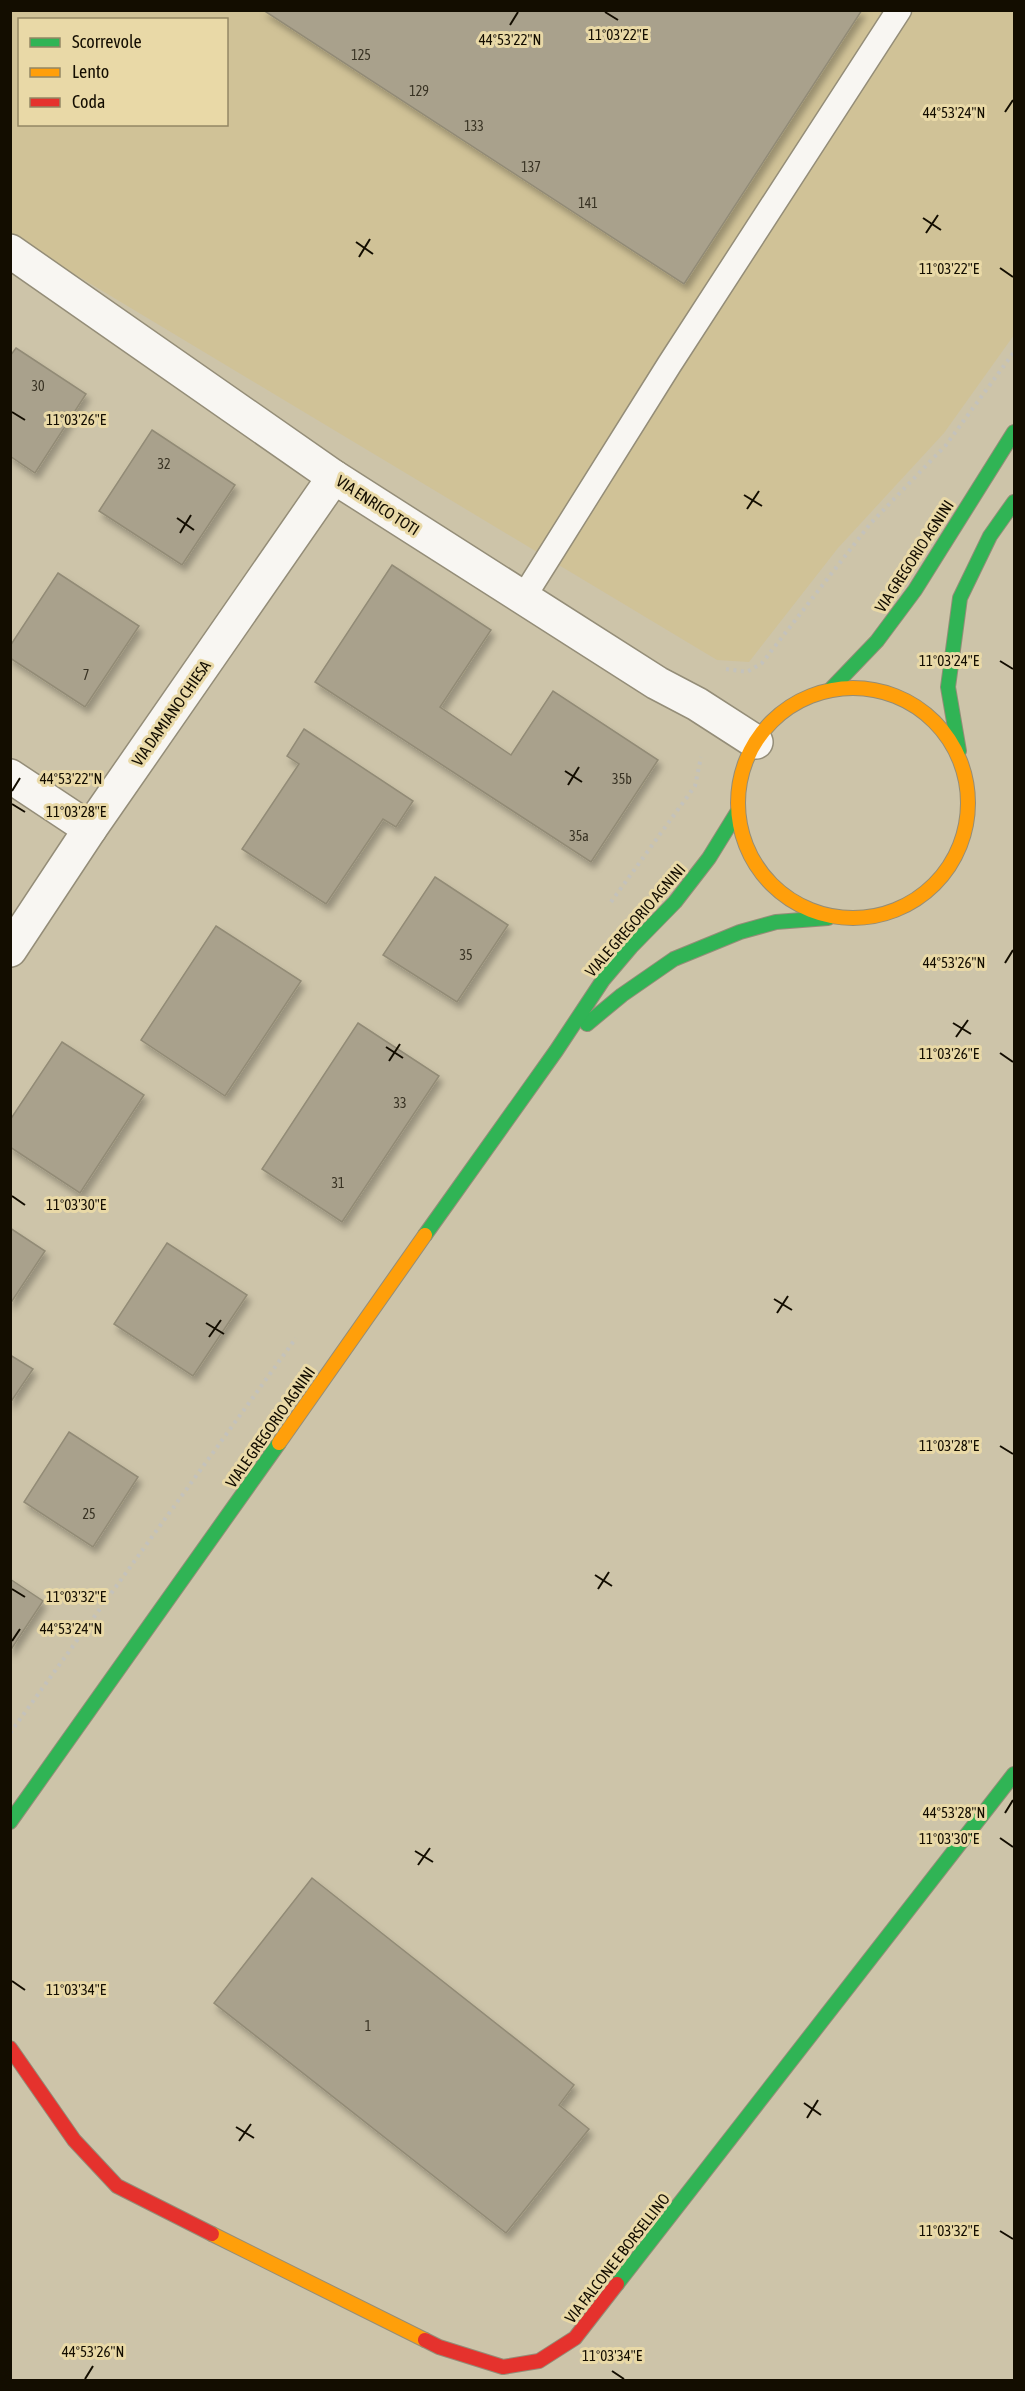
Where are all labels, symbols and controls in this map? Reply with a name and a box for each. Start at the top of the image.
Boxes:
legend [18,18,228,126]
text: 11°03'22"E [588,26,649,43]
text: Scorrevole [72,31,142,52]
text: 44°53'22"N [479,31,541,48]
house number: 125 [351,47,371,63]
text: Lento [72,61,109,82]
house number: 129 [409,83,429,99]
text: Coda [72,91,105,112]
text: 44°53'24"N [923,104,985,121]
house number: 133 [464,118,484,134]
house number: 137 [521,159,541,175]
house number: 141 [578,195,598,211]
text: 11°03'22"E [919,260,980,277]
house number: 30 [31,378,45,394]
text: 11°03'26"E [46,411,107,428]
house number: 32 [157,456,171,472]
street label: VIA ENRICO TOTI [333,471,423,539]
street label: VIA GREGORIO AGNINI [871,497,957,615]
text: 11°03'24"E [919,652,980,669]
street label: VIA DAMIANO CHIESA [128,657,214,769]
house number: 7 [83,667,89,683]
text: 44°53'22"N [40,770,102,787]
house number: 35b [612,771,632,787]
text: 11°03'28"E [46,803,107,820]
house number: 35a [569,828,589,844]
street label: VIALE GREGORIO AGNINI [581,860,689,980]
house number: 35 [459,947,473,963]
text: 44°53'26"N [923,954,985,971]
text: 11°03'26"E [919,1045,980,1062]
house number: 33 [393,1095,407,1111]
house number: 31 [331,1175,345,1191]
text: 11°03'30"E [46,1196,107,1213]
street label: VIALE GREGORIO AGNINI [222,1363,318,1491]
text: 11°03'28"E [919,1437,980,1454]
house number: 25 [82,1506,96,1522]
text: 11°03'32"E [46,1588,107,1605]
text: 44°53'24"N [40,1620,102,1637]
text: 44°53'28"N [923,1804,985,1821]
text: 11°03'30"E [919,1830,980,1847]
text: 11°03'34"E [46,1981,107,1998]
house number: 1 [365,2018,371,2034]
street label: VIA FALCONE E BORSELLINO [561,2190,673,2326]
text: 11°03'32"E [919,2222,980,2239]
text: 44°53'26"N [62,2343,124,2360]
text: 11°03'34"E [582,2347,643,2364]

